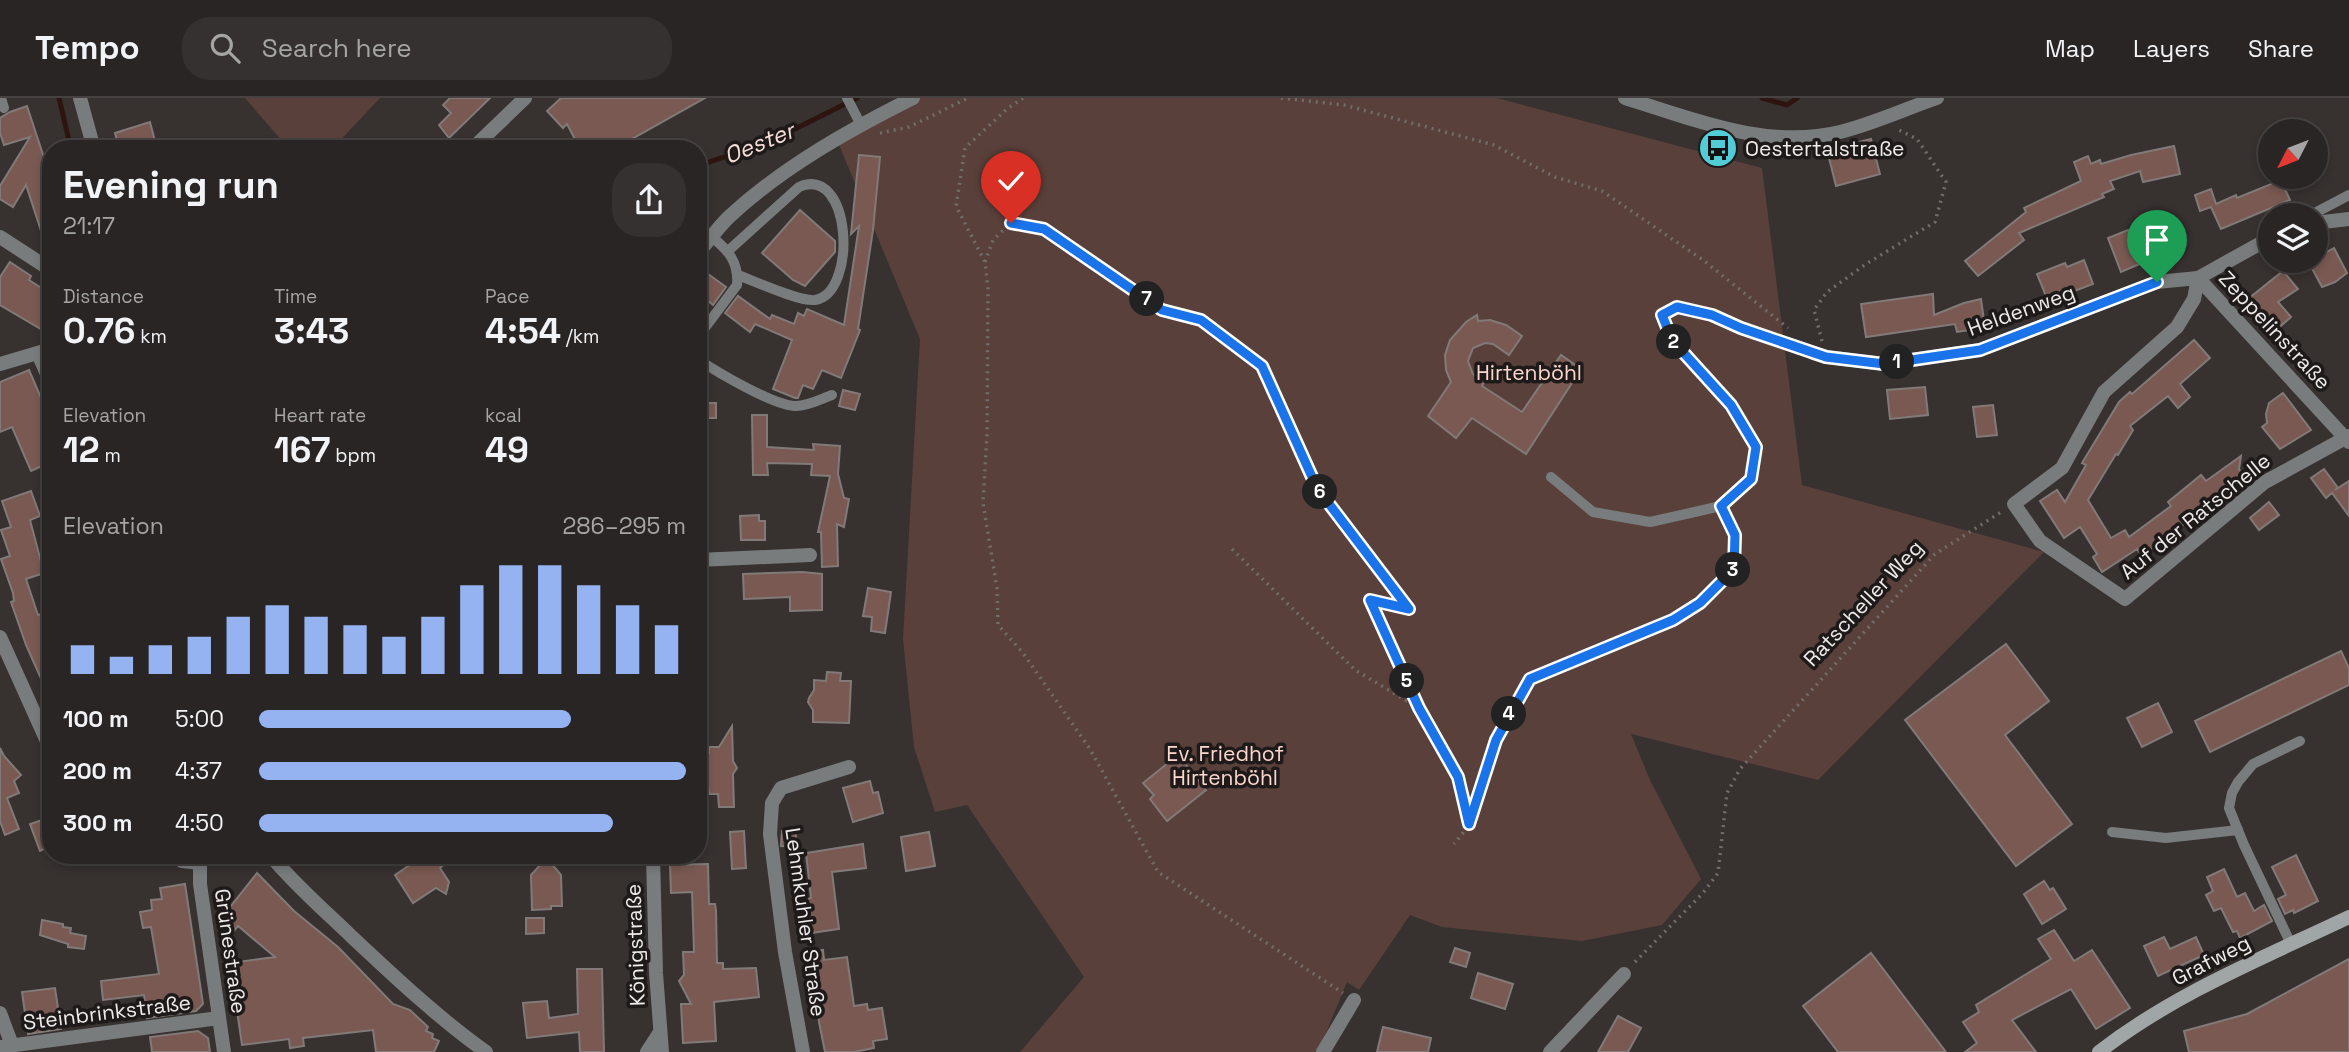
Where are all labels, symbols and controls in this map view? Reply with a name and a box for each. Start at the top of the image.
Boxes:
search box [182,17,672,80]
text: Tempo [35,27,140,69]
icon: search [206,29,244,67]
text: Search here [262,31,412,65]
text: Map [2045,33,2095,64]
text: Layers [2133,33,2210,64]
text: Share [2248,33,2314,64]
water label: Oester [719,114,801,171]
north arrow [2258,119,2328,189]
map controls [2258,119,2328,273]
bus stop icon: Oestertalstraße [1697,127,1739,169]
place label: Oestertalstraße [1745,135,1905,162]
pin [981,151,1041,223]
text: Evening run [63,161,279,209]
icon: check [992,162,1030,200]
button: share [612,163,686,237]
button: layers [2258,203,2328,273]
pin [2127,210,2187,282]
text: 21:17 [63,211,115,241]
icon: arrive [2138,221,2176,259]
street label: Zeppelinstraße [2213,265,2337,395]
street label: Heldenweg [1963,278,2079,342]
pin: 7 [1130,282,1164,316]
text: Distance [63,284,144,309]
text: Time [274,284,317,309]
text: Pace [485,284,529,309]
text: 7 [1141,286,1152,311]
text: 0.76 [63,309,135,353]
text: 3:43 [274,309,349,353]
text: 4:54 [485,309,561,353]
text: km [135,324,167,349]
text: /km [561,324,599,349]
pin: 2 [1656,324,1692,360]
text: 2 [1668,329,1679,354]
pin: 1 [1880,344,1914,380]
text: 1 [1892,349,1901,374]
park label: Hirtenböhl [1476,359,1582,386]
text: Elevation [63,403,146,428]
text: Heart rate [274,403,366,428]
text: kcal [485,403,522,428]
text: 12 [63,428,100,472]
text: 167 [274,428,330,472]
text: 49 [485,428,529,472]
text: m [100,443,121,468]
text: bpm [330,443,376,468]
street label: Auf der Ratschelle [2114,447,2276,585]
pin: 6 [1302,474,1338,510]
text: 6 [1314,479,1325,504]
text: Elevation [63,511,164,541]
text: 286–295 m [562,511,686,541]
street label: Ratscheller Weg [1797,534,1929,672]
pin: 3 [1716,552,1750,588]
text: 3 [1727,557,1738,582]
pin: 5 [1390,664,1424,698]
text: 5 [1401,668,1412,693]
pin: 4 [1492,696,1526,732]
text: 4 [1502,701,1515,726]
text: 100 m [63,704,129,734]
text: 5:00 [175,704,224,734]
park label: Ev. Friedhof Hirtenböhl [1166,740,1284,791]
text: 200 m [63,756,132,786]
text: 4:37 [175,756,222,786]
text: 300 m [63,808,132,838]
text: 4:50 [175,808,224,838]
street label: Lehmkuhler Straße [779,826,833,1018]
street label: Königstraße [619,883,651,1007]
street label: Grünestraße [209,887,253,1015]
street label: Grafweg [2167,929,2255,991]
street label: Steinbrinkstraße [22,988,192,1036]

